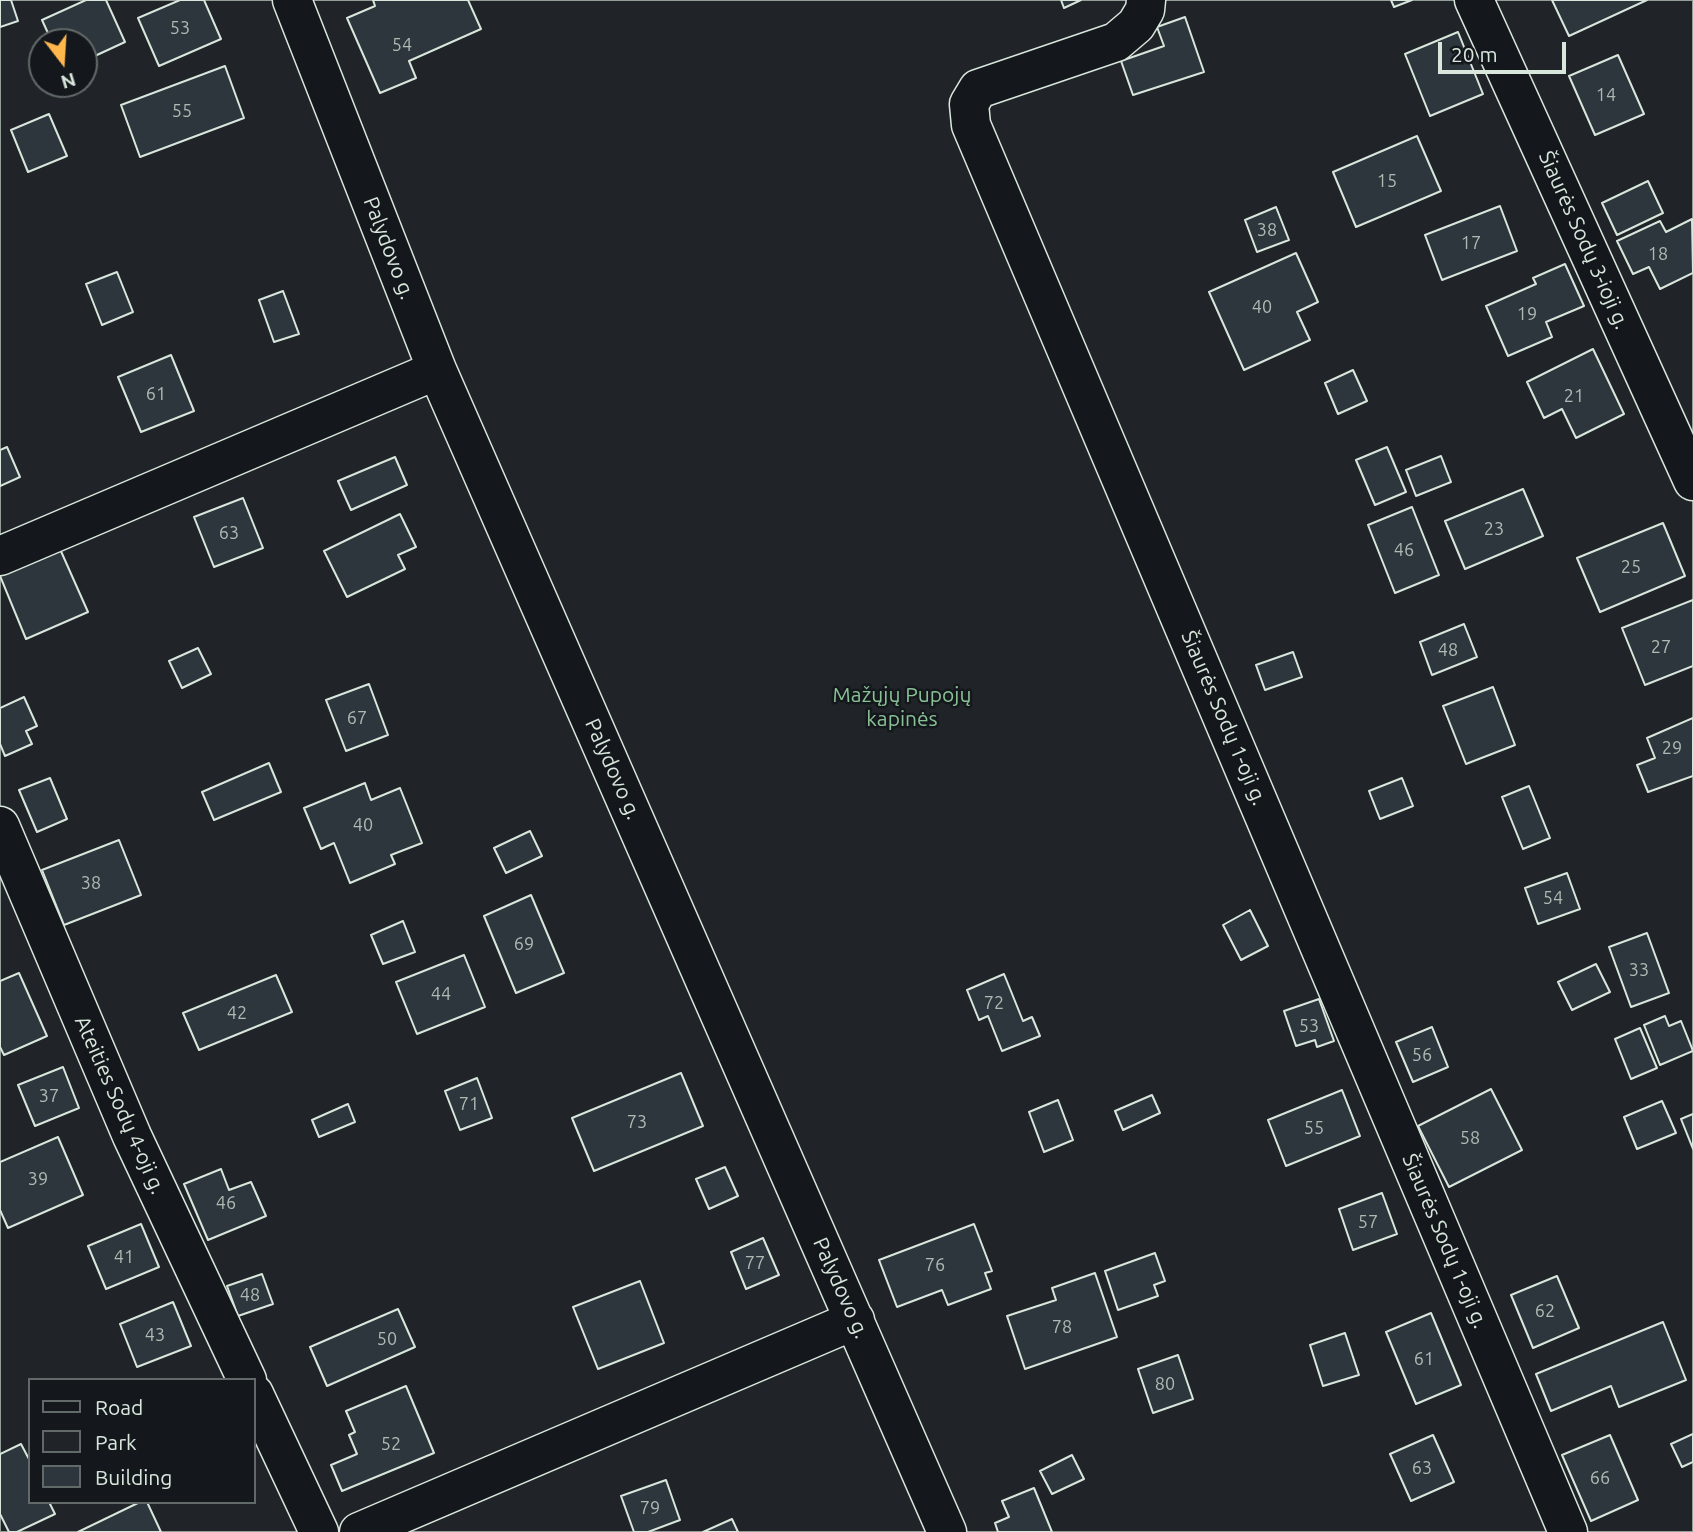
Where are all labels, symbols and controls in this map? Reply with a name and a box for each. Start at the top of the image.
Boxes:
house number: 53 [170,17,190,39]
north arrow [28,28,98,98]
scale bar [1441,28,1569,72]
house number: 54 [392,34,412,56]
text: 20 m [1451,42,1498,66]
text: N [59,69,79,94]
house number: 14 [1596,84,1616,106]
house number: 55 [172,100,192,122]
street label: Šiaurės Sodų 3-ioji g. [1533,147,1635,333]
house number: 15 [1377,170,1397,192]
street label: Palydovo g. [358,193,420,303]
house number: 38 [1257,219,1277,241]
house number: 17 [1461,232,1481,254]
house number: 18 [1648,243,1668,265]
house number: 40 [1252,296,1272,318]
house number: 19 [1517,303,1537,325]
house number: 61 [146,383,166,405]
house number: 21 [1564,385,1584,407]
house number: 23 [1484,518,1504,540]
house number: 63 [219,522,239,544]
house number: 46 [1394,539,1414,561]
house number: 25 [1621,556,1641,578]
street label: Šiaurės Sodų 1-oji g. [1176,627,1272,809]
house number: 27 [1651,636,1671,658]
house number: 48 [1438,639,1458,661]
park label: Mažųjų Pupojų kapinės [833,682,971,732]
house number: 67 [347,707,367,729]
street label: Palydovo g. [580,715,646,823]
house number: 29 [1662,737,1682,759]
house number: 40 [353,814,373,836]
house number: 38 [81,872,101,894]
house number: 54 [1543,887,1563,909]
house number: 69 [514,933,534,955]
house number: 33 [1629,959,1649,981]
house number: 44 [431,983,451,1005]
house number: 72 [984,992,1004,1014]
house number: 42 [227,1002,247,1024]
street label: Ateities Sodų 4-oji g. [69,1012,171,1198]
house number: 53 [1299,1015,1319,1037]
house number: 56 [1412,1044,1432,1066]
house number: 37 [39,1085,59,1107]
house number: 71 [459,1093,479,1115]
house number: 73 [627,1111,647,1133]
house number: 55 [1304,1117,1324,1139]
house number: 58 [1460,1127,1480,1149]
street label: Šiaurės Sodų 1-oji g. [1397,1150,1493,1332]
house number: 39 [28,1168,48,1190]
house number: 46 [216,1192,236,1214]
house number: 57 [1358,1211,1378,1233]
street label: Palydovo g. [808,1234,874,1342]
house number: 41 [114,1246,134,1268]
house number: 77 [745,1252,765,1274]
house number: 76 [925,1254,945,1276]
house number: 48 [240,1284,260,1306]
house number: 62 [1535,1300,1555,1322]
house number: 78 [1052,1316,1072,1338]
house number: 43 [145,1324,165,1346]
house number: 50 [377,1328,397,1350]
house number: 61 [1414,1348,1434,1370]
house number: 80 [1155,1373,1175,1395]
legend [28,1378,256,1504]
text: Road [95,1395,143,1419]
text: Park [95,1430,137,1454]
house number: 52 [381,1433,401,1455]
house number: 63 [1412,1457,1432,1479]
text: Building [95,1465,172,1489]
house number: 66 [1590,1467,1610,1489]
house number: 79 [640,1497,660,1519]

